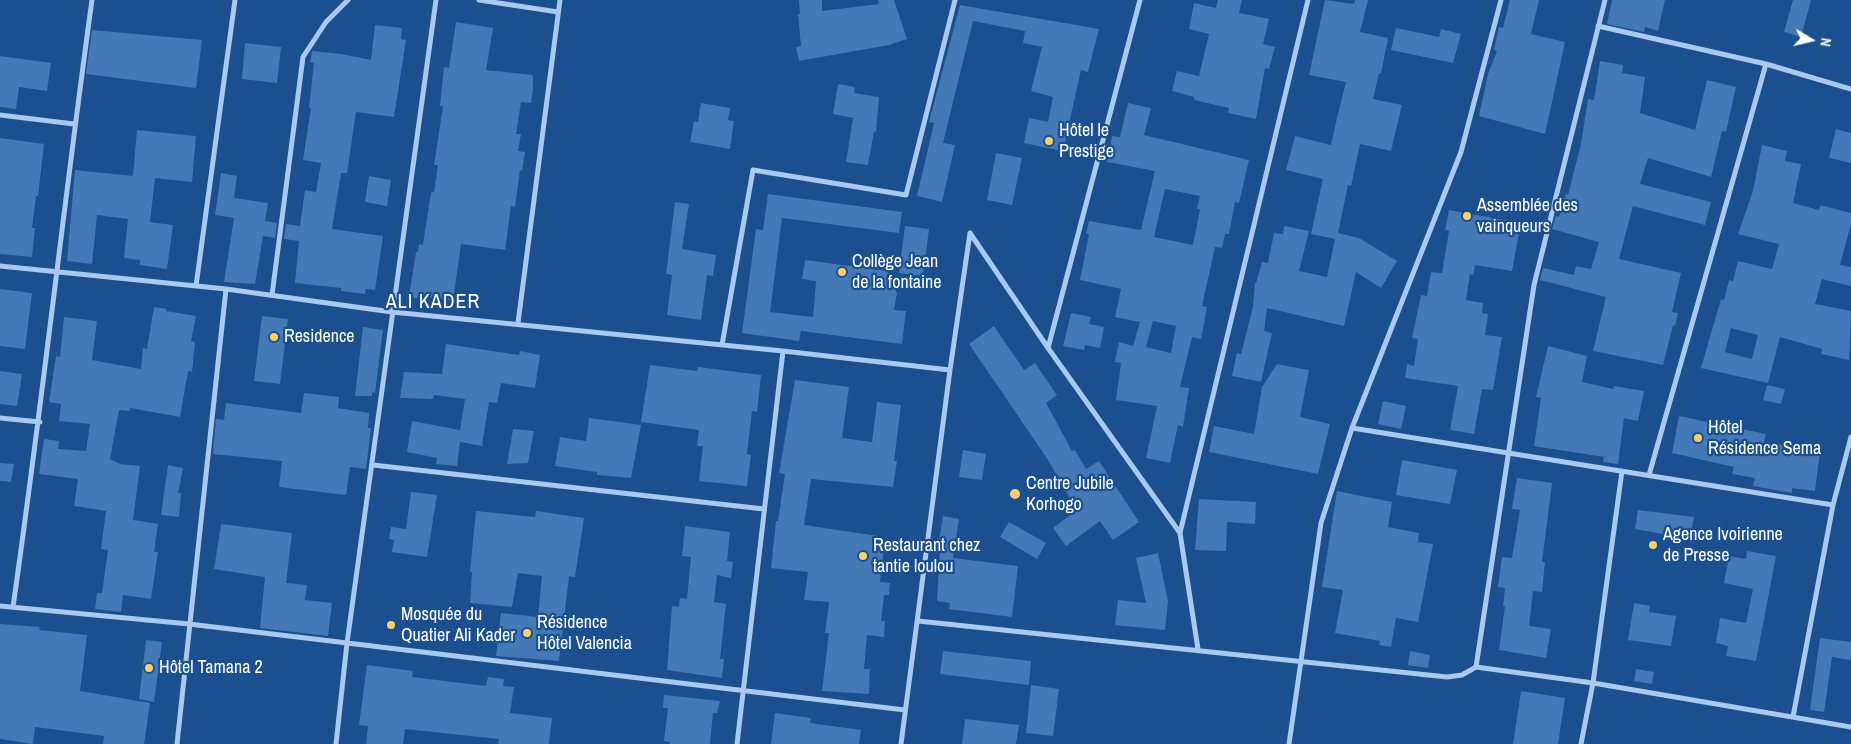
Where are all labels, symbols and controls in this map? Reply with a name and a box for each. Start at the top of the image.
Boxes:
north arrow [1786,15,1836,65]
text: N [1816,37,1835,48]
place label: Hôtel le Prestige [1059,120,1114,162]
marker: Hôtel le Prestige [1043,135,1055,147]
place label: Assemblée des vainqueurs [1477,195,1578,238]
marker: Assemblée des vainqueurs [1461,210,1473,222]
place label: Collège Jean de la fontaine [852,251,941,294]
marker: Collège Jean de la fontaine [836,266,848,278]
district label: ALI KADER [385,291,481,315]
place label: Residence [284,326,355,348]
marker: Residence [268,331,280,343]
place label: Hôtel Résidence Sema [1708,417,1821,459]
marker: Hôtel Résidence Sema [1692,432,1704,444]
place label: Centre Jubile Korhogo [1026,473,1114,516]
marker: Centre Jubile Korhogo [1008,487,1022,501]
place label: Agence Ivoirienne de Presse [1663,524,1783,566]
place label: Restaurant chez tantie loulou [873,535,980,578]
marker: Agence Ivoirienne de Presse [1647,539,1659,551]
marker: Restaurant chez tantie loulou [857,550,869,562]
place label: Mosquée du Quatier Ali Kader [401,604,515,646]
place label: Résidence Hôtel Valencia [537,612,632,654]
marker: Mosquée du Quatier Ali Kader [385,619,397,631]
marker: Résidence Hôtel Valencia [521,627,533,639]
place label: Hôtel Tamana 2 [159,657,263,679]
marker: Hôtel Tamana 2 [143,662,155,674]

